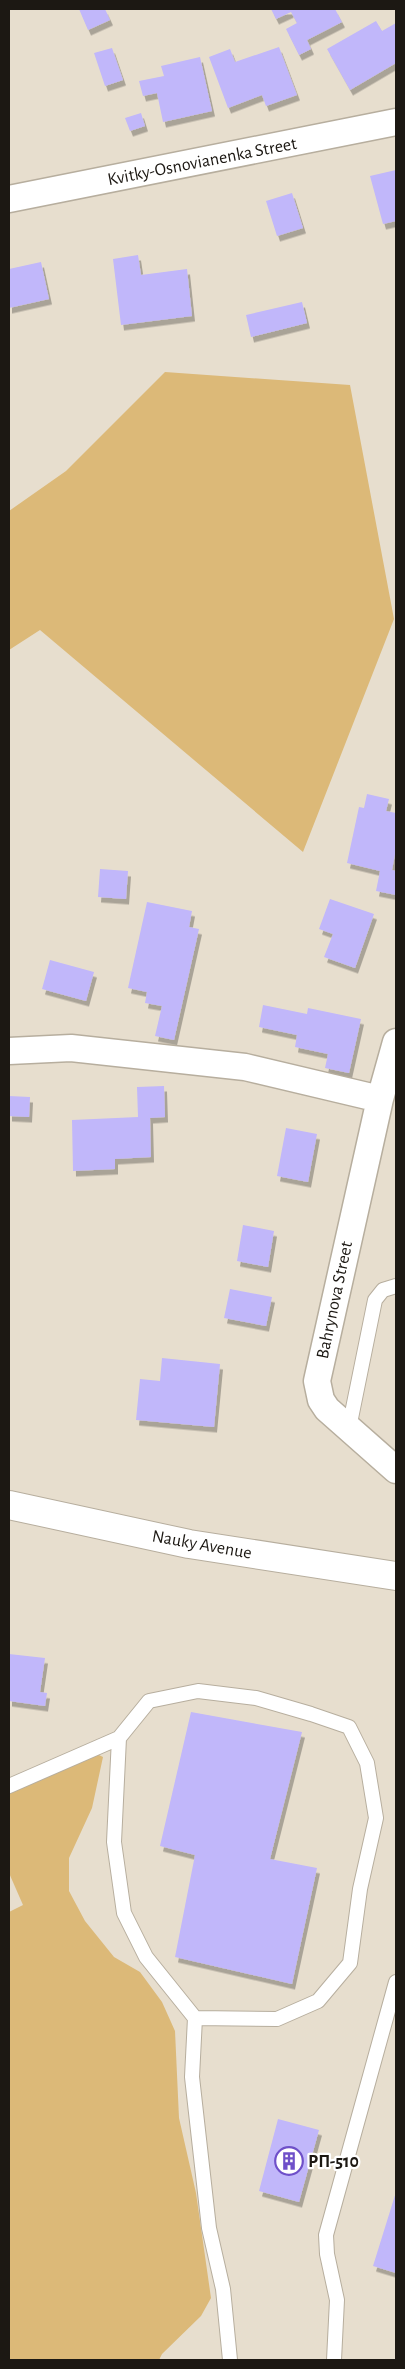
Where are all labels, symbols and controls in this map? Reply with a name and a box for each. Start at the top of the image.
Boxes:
street label: Kvitky-Osnovianenka Street [106,135,299,189]
street label: Bahrynova Street [314,1240,356,1361]
street label: Nauky Avenue [151,1527,253,1563]
building icon: РП-510 [274,2146,304,2176]
place label: РП-510 [308,2153,359,2171]

